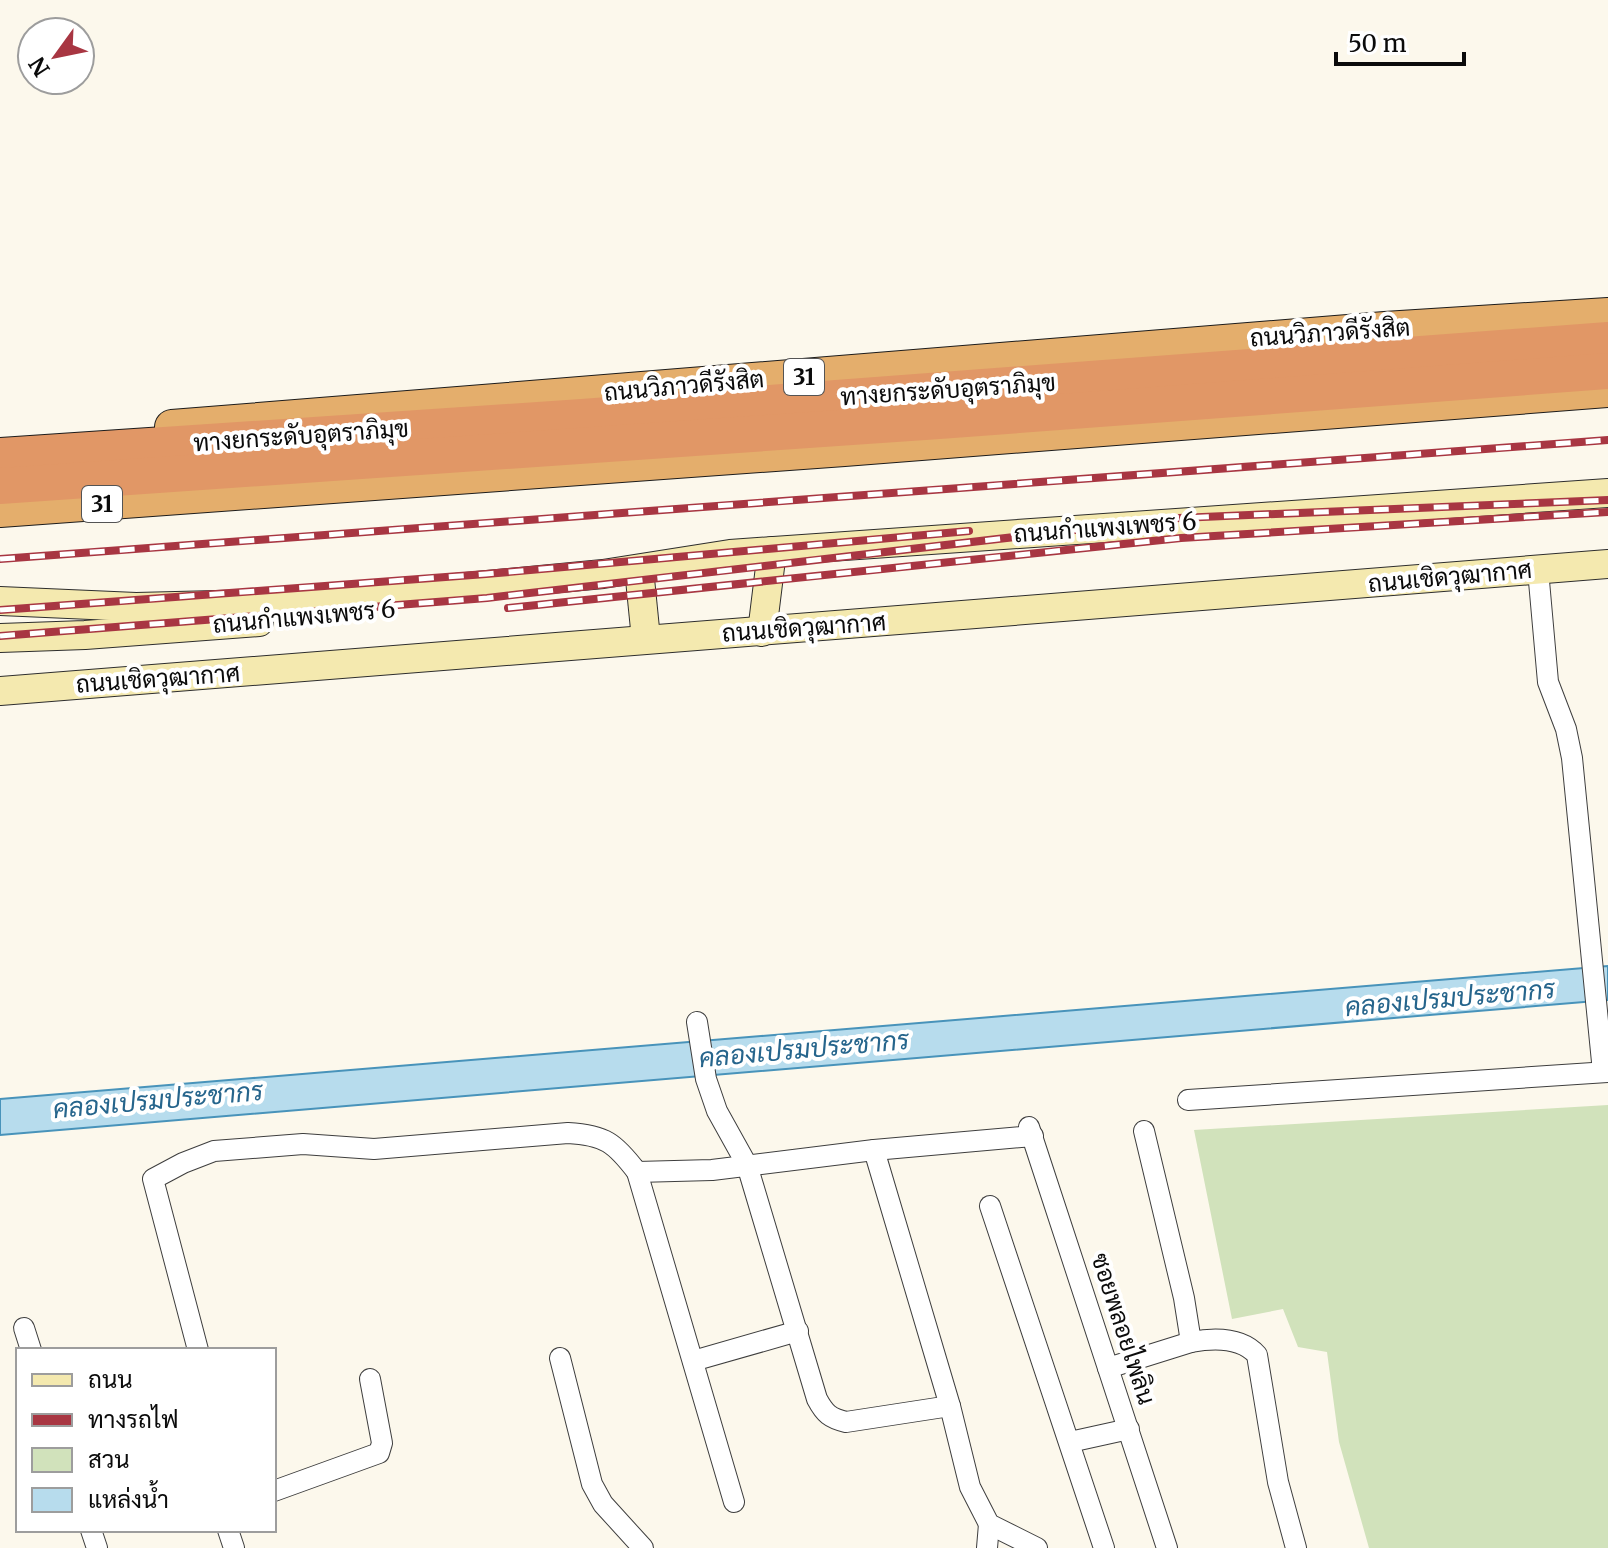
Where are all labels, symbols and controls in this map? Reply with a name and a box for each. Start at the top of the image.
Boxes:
north arrow [16,16,96,96]
scale bar [1336,16,1464,66]
text: 50 m [1348,28,1407,59]
text: N [22,51,56,82]
street label: ถนนวิภาวดีรังสิต [1249,311,1411,354]
road number: 31 [784,359,824,395]
street label: ถนนวิภาวดีรังสิต [603,363,765,408]
street label: ทางยกระดับอุตราภิมุข [839,367,1057,413]
street label: ทางยกระดับอุตราภิมุข [192,413,410,459]
road number: 31 [82,486,122,522]
street label: ถนนกำแพงเพชร 6 [1013,506,1197,549]
street label: ถนนเชิดวุฒากาศ [1367,554,1533,600]
street label: ถนนกำแพงเพชร 6 [211,593,397,640]
street label: ถนนเชิดวุฒากาศ [721,606,887,650]
street label: ถนนเชิดวุฒากาศ [75,657,241,701]
water label: คลองเปรมประชากร [1343,972,1558,1023]
water label: คลองเปรมประชากร [697,1023,912,1074]
water label: คลองเปรมประชากร [51,1074,266,1125]
street label: ซอยพลอยไพลิน [1084,1249,1163,1409]
legend [16,1348,276,1532]
text: ถนน [88,1364,133,1395]
text: ทางรถไฟ [88,1404,179,1435]
text: สวน [88,1444,130,1475]
text: แหล่งน้ำ [88,1480,169,1515]

